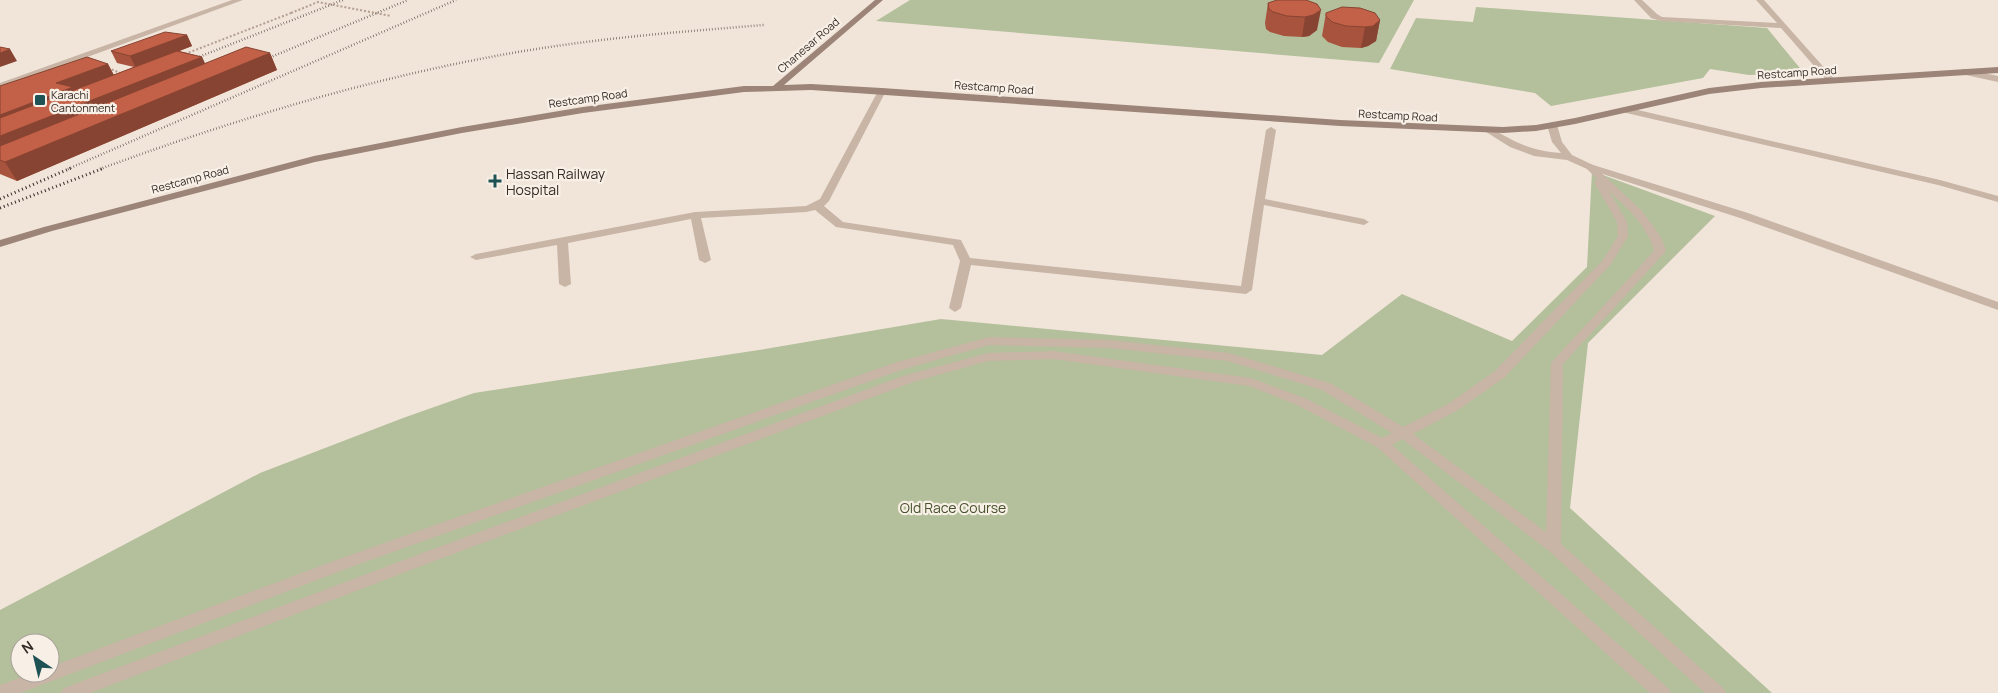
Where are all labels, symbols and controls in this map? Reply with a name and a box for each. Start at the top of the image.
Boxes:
street label: Chanesar Road [774,14,842,76]
street label: Restcamp Road [1757,62,1837,82]
street label: Restcamp Road [954,77,1034,97]
street label: Restcamp Road [548,85,628,111]
place label: Karachi Cantonment [51,87,115,115]
marker: Karachi Cantonment [33,93,47,107]
street label: Restcamp Road [1358,105,1438,125]
street label: Restcamp Road [150,161,230,197]
place label: Hassan Railway Hospital [506,164,606,199]
marker: Hassan Railway Hospital [488,174,502,188]
park label: Old Race Course [900,498,1006,517]
north arrow [10,633,60,683]
text: N [18,636,37,658]

